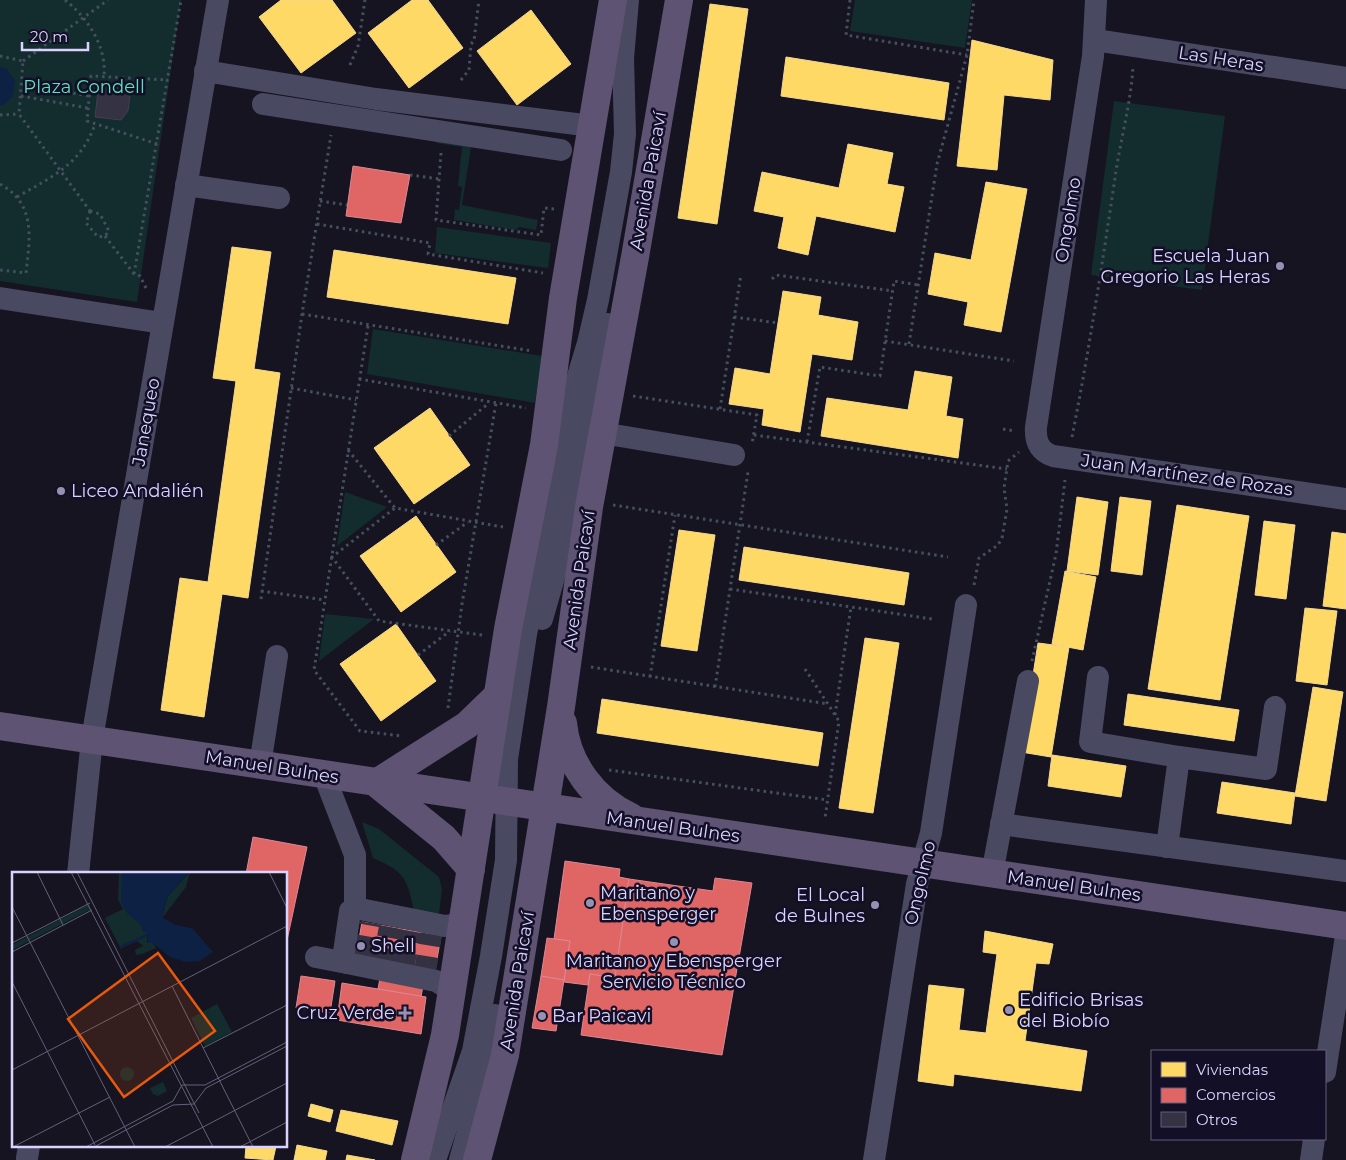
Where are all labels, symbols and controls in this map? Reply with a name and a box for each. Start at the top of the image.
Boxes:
scale bar [22,20,89,52]
text: 20 m [30,27,68,46]
street label: Las Heras [1177,41,1265,77]
park label: Plaza Condell [23,76,145,98]
street label: Avenida Paicaví [625,109,671,252]
street label: Ongolmo [1050,176,1086,264]
place label: Escuela Juan Gregorio Las Heras [1101,245,1270,288]
marker: Escuela Juan Gregorio Las Heras [1274,260,1286,272]
street label: Janequeo [127,376,165,469]
street label: Juan Martínez de Rozas [1079,449,1294,501]
place label: Liceo Andalién [71,480,204,502]
marker: Liceo Andalién [55,485,67,497]
street label: Avenida Paicaví [558,508,600,651]
street label: Manuel Bulnes [204,746,341,788]
street label: Manuel Bulnes [605,807,742,847]
street label: Ongolmo [900,839,940,927]
street label: Manuel Bulnes [1006,866,1143,906]
inset map [12,872,288,1148]
place label: Maritano y Ebensperger [600,882,717,925]
place label: El Local de Bulnes [775,884,865,927]
marker: Maritano y Ebensperger [584,897,596,909]
marker: El Local de Bulnes [869,899,881,911]
street label: Avenida Paicaví [495,909,539,1052]
place label: Shell [371,935,415,957]
marker: Maritano y Ebensperger Servicio Técnico [668,936,680,948]
marker: Shell [355,940,367,952]
place label: Maritano y Ebensperger Servicio Técnico [566,950,782,993]
place label: Edificio Brisas del Biobío [1019,989,1143,1032]
place label: Cruz Verde [296,1002,395,1024]
marker: Edificio Brisas del Biobío [1003,1004,1015,1016]
place label: Bar Paicavi [552,1005,651,1027]
marker: Cruz Verde [399,1007,411,1019]
marker: Bar Paicavi [536,1010,548,1022]
legend [1151,1050,1326,1140]
text: Viviendas [1196,1060,1268,1079]
text: Comercios [1196,1085,1276,1104]
text: Otros [1196,1110,1237,1129]

